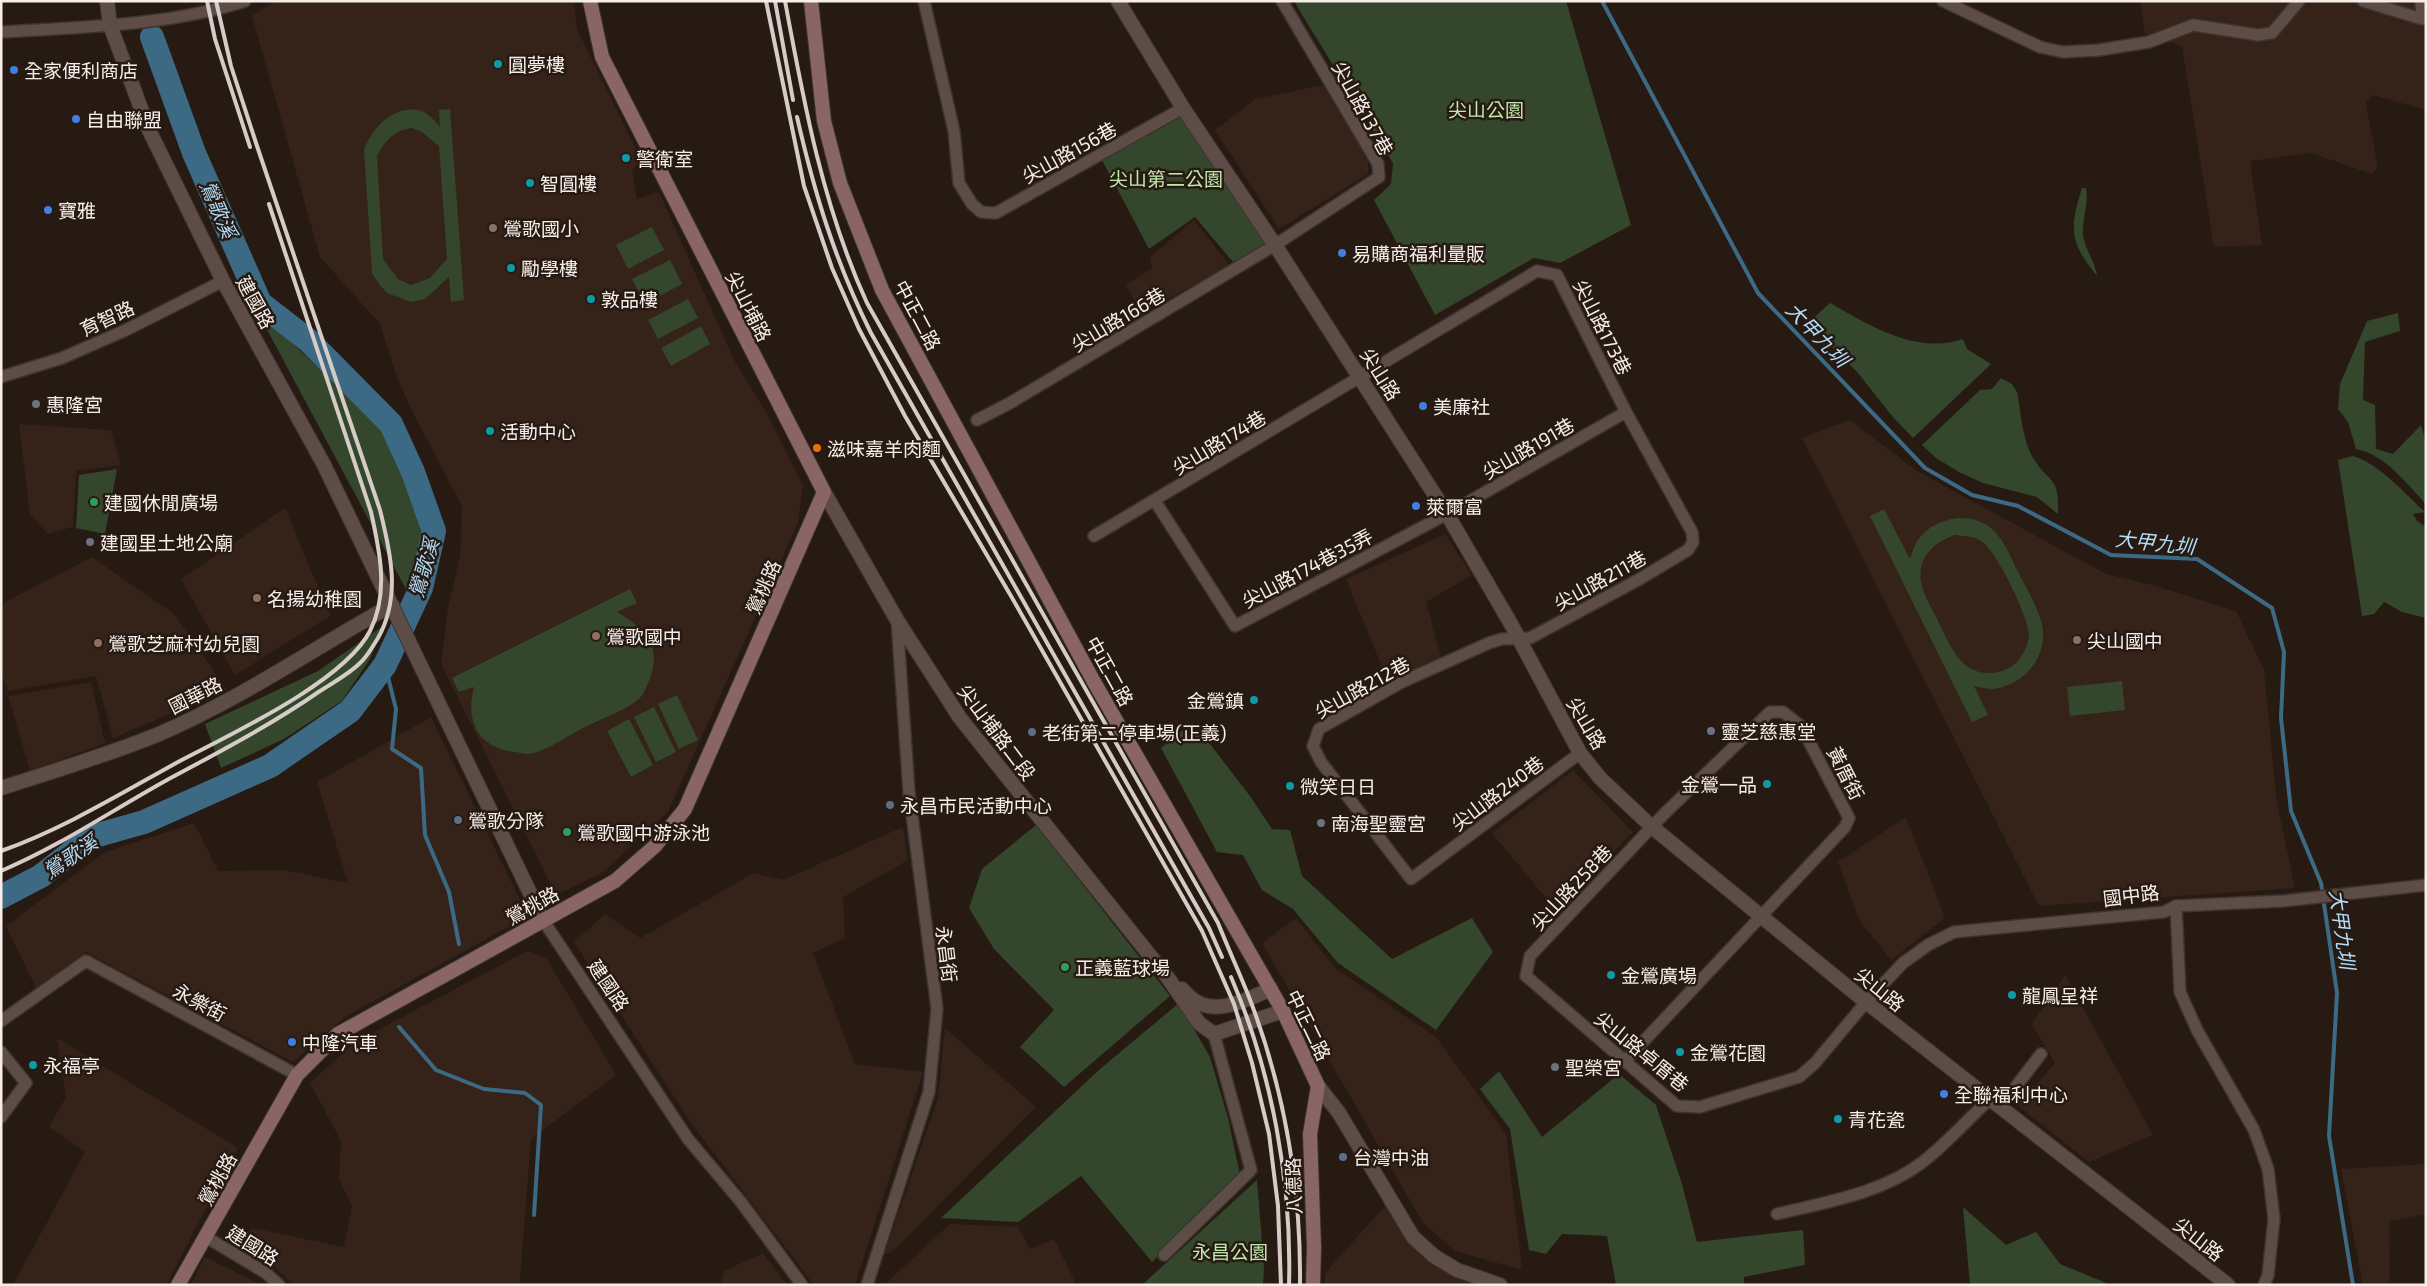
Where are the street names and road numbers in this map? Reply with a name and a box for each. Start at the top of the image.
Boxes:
street label: 尖山路137巷 [1328,57,1398,159]
street label: 尖山路156巷 [1018,117,1120,187]
street label: 尖山埔路 [721,267,777,345]
street label: 建國路 [232,271,280,333]
street label: 中正二路 [890,276,946,354]
street label: 尖山路173巷 [1569,276,1637,378]
street label: 尖山路166巷 [1067,282,1169,356]
street label: 育智路 [76,296,138,340]
street label: 尖山路 [1356,344,1406,404]
street label: 尖山路174巷 [1168,405,1270,479]
street label: 尖山路191巷 [1478,413,1578,483]
street label: 尖山路174巷35弄 [1238,524,1376,612]
street label: 尖山路211巷 [1550,545,1650,615]
street label: 鶯桃路 [741,556,785,618]
street label: 中正二路 [1082,632,1138,710]
street label: 尖山路212巷 [1311,652,1413,722]
street label: 國華路 [164,672,226,718]
street label: 尖山埔路二段 [954,680,1040,784]
street label: 尖山路 [1562,693,1612,753]
street label: 黃厝街 [1823,742,1869,804]
street label: 尖山路240巷 [1446,751,1548,835]
street label: 尖山路258巷 [1526,840,1616,934]
street label: 國中路 [2101,880,2161,910]
street label: 鶯桃路 [501,881,563,929]
street label: 永昌街 [932,924,962,984]
street label: 建國路 [584,955,634,1015]
street label: 尖山路 [1851,962,1909,1016]
street label: 永樂街 [169,978,231,1026]
street label: 中正二路 [1282,986,1336,1064]
street label: 尖山路卓厝巷 [1590,1006,1694,1096]
street label: 鶯桃路 [193,1148,241,1210]
street label: 八德路 [1281,1157,1305,1215]
street label: 尖山路 [2169,1212,2229,1266]
street label: 建國路 [223,1220,283,1270]

